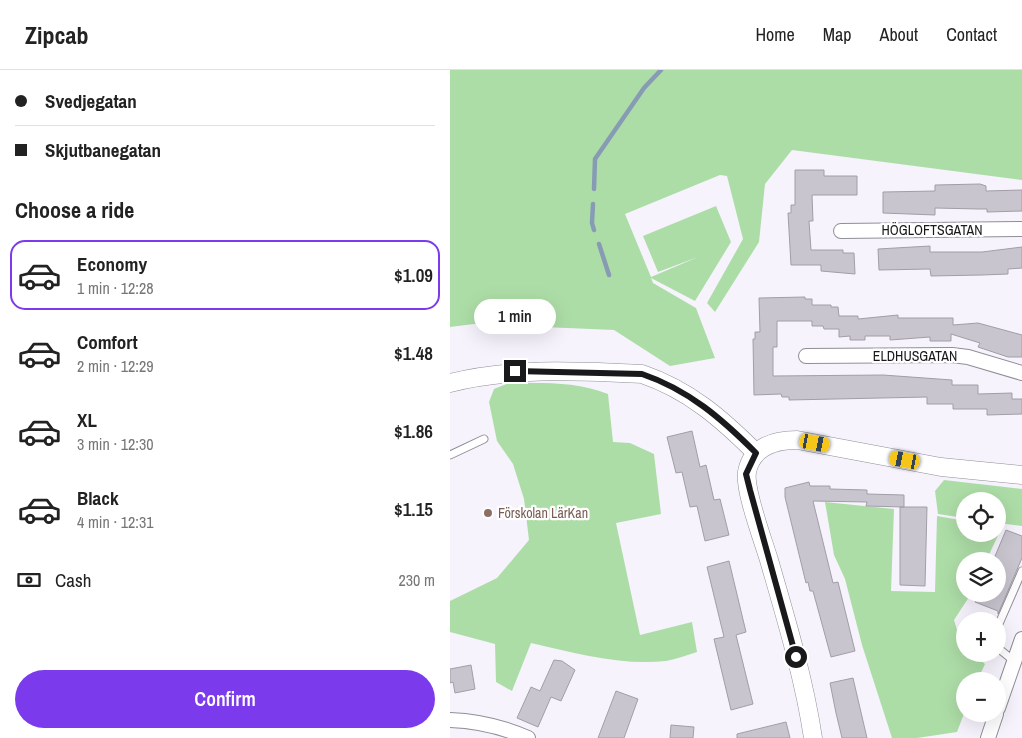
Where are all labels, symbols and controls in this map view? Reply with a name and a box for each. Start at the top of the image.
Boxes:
text: Zipcab [25,19,88,51]
text: Home [755,22,795,47]
text: Map [823,22,852,47]
text: About [880,22,918,47]
text: Contact [946,22,997,47]
text: Svedjegatan [45,88,137,114]
text: Skjutbanegatan [45,137,161,163]
text: Choose a ride [15,195,134,225]
street label: HÖGLOFTSGATAN [881,221,983,239]
text: Economy [77,251,147,277]
icon: car [17,253,62,298]
text: $1.09 [394,262,433,288]
text: 1 min · 12:28 [77,277,154,299]
callout: 1 min [474,298,556,334]
text: 1 min [498,305,532,327]
text: Comfort [77,329,138,355]
icon: car [17,331,62,376]
text: $1.48 [394,340,433,366]
street label: ELDHUSGATAN [873,347,957,365]
text: 2 min · 12:29 [77,355,154,377]
route end [504,360,526,382]
text: XL [77,407,97,433]
icon: car [17,409,62,454]
text: $1.86 [394,418,433,444]
text: 3 min · 12:30 [77,433,154,455]
car [798,433,831,453]
car [888,450,921,470]
text: Black [77,485,119,511]
icon: car [17,487,62,532]
map controls [956,492,1006,722]
button: locate [956,492,1006,542]
text: $1.15 [394,496,433,522]
place label: Förskolan LärKan [498,504,588,522]
marker: Förskolan LärKan [482,507,494,519]
text: 4 min · 12:31 [77,511,154,533]
button: layers [956,552,1006,602]
icon: cash [15,566,43,594]
text: Cash [55,567,91,593]
text: 230 m [399,569,435,591]
button: + [956,612,1006,662]
route start [785,646,807,668]
button: Confirm [15,670,435,728]
button: − [956,672,1006,722]

